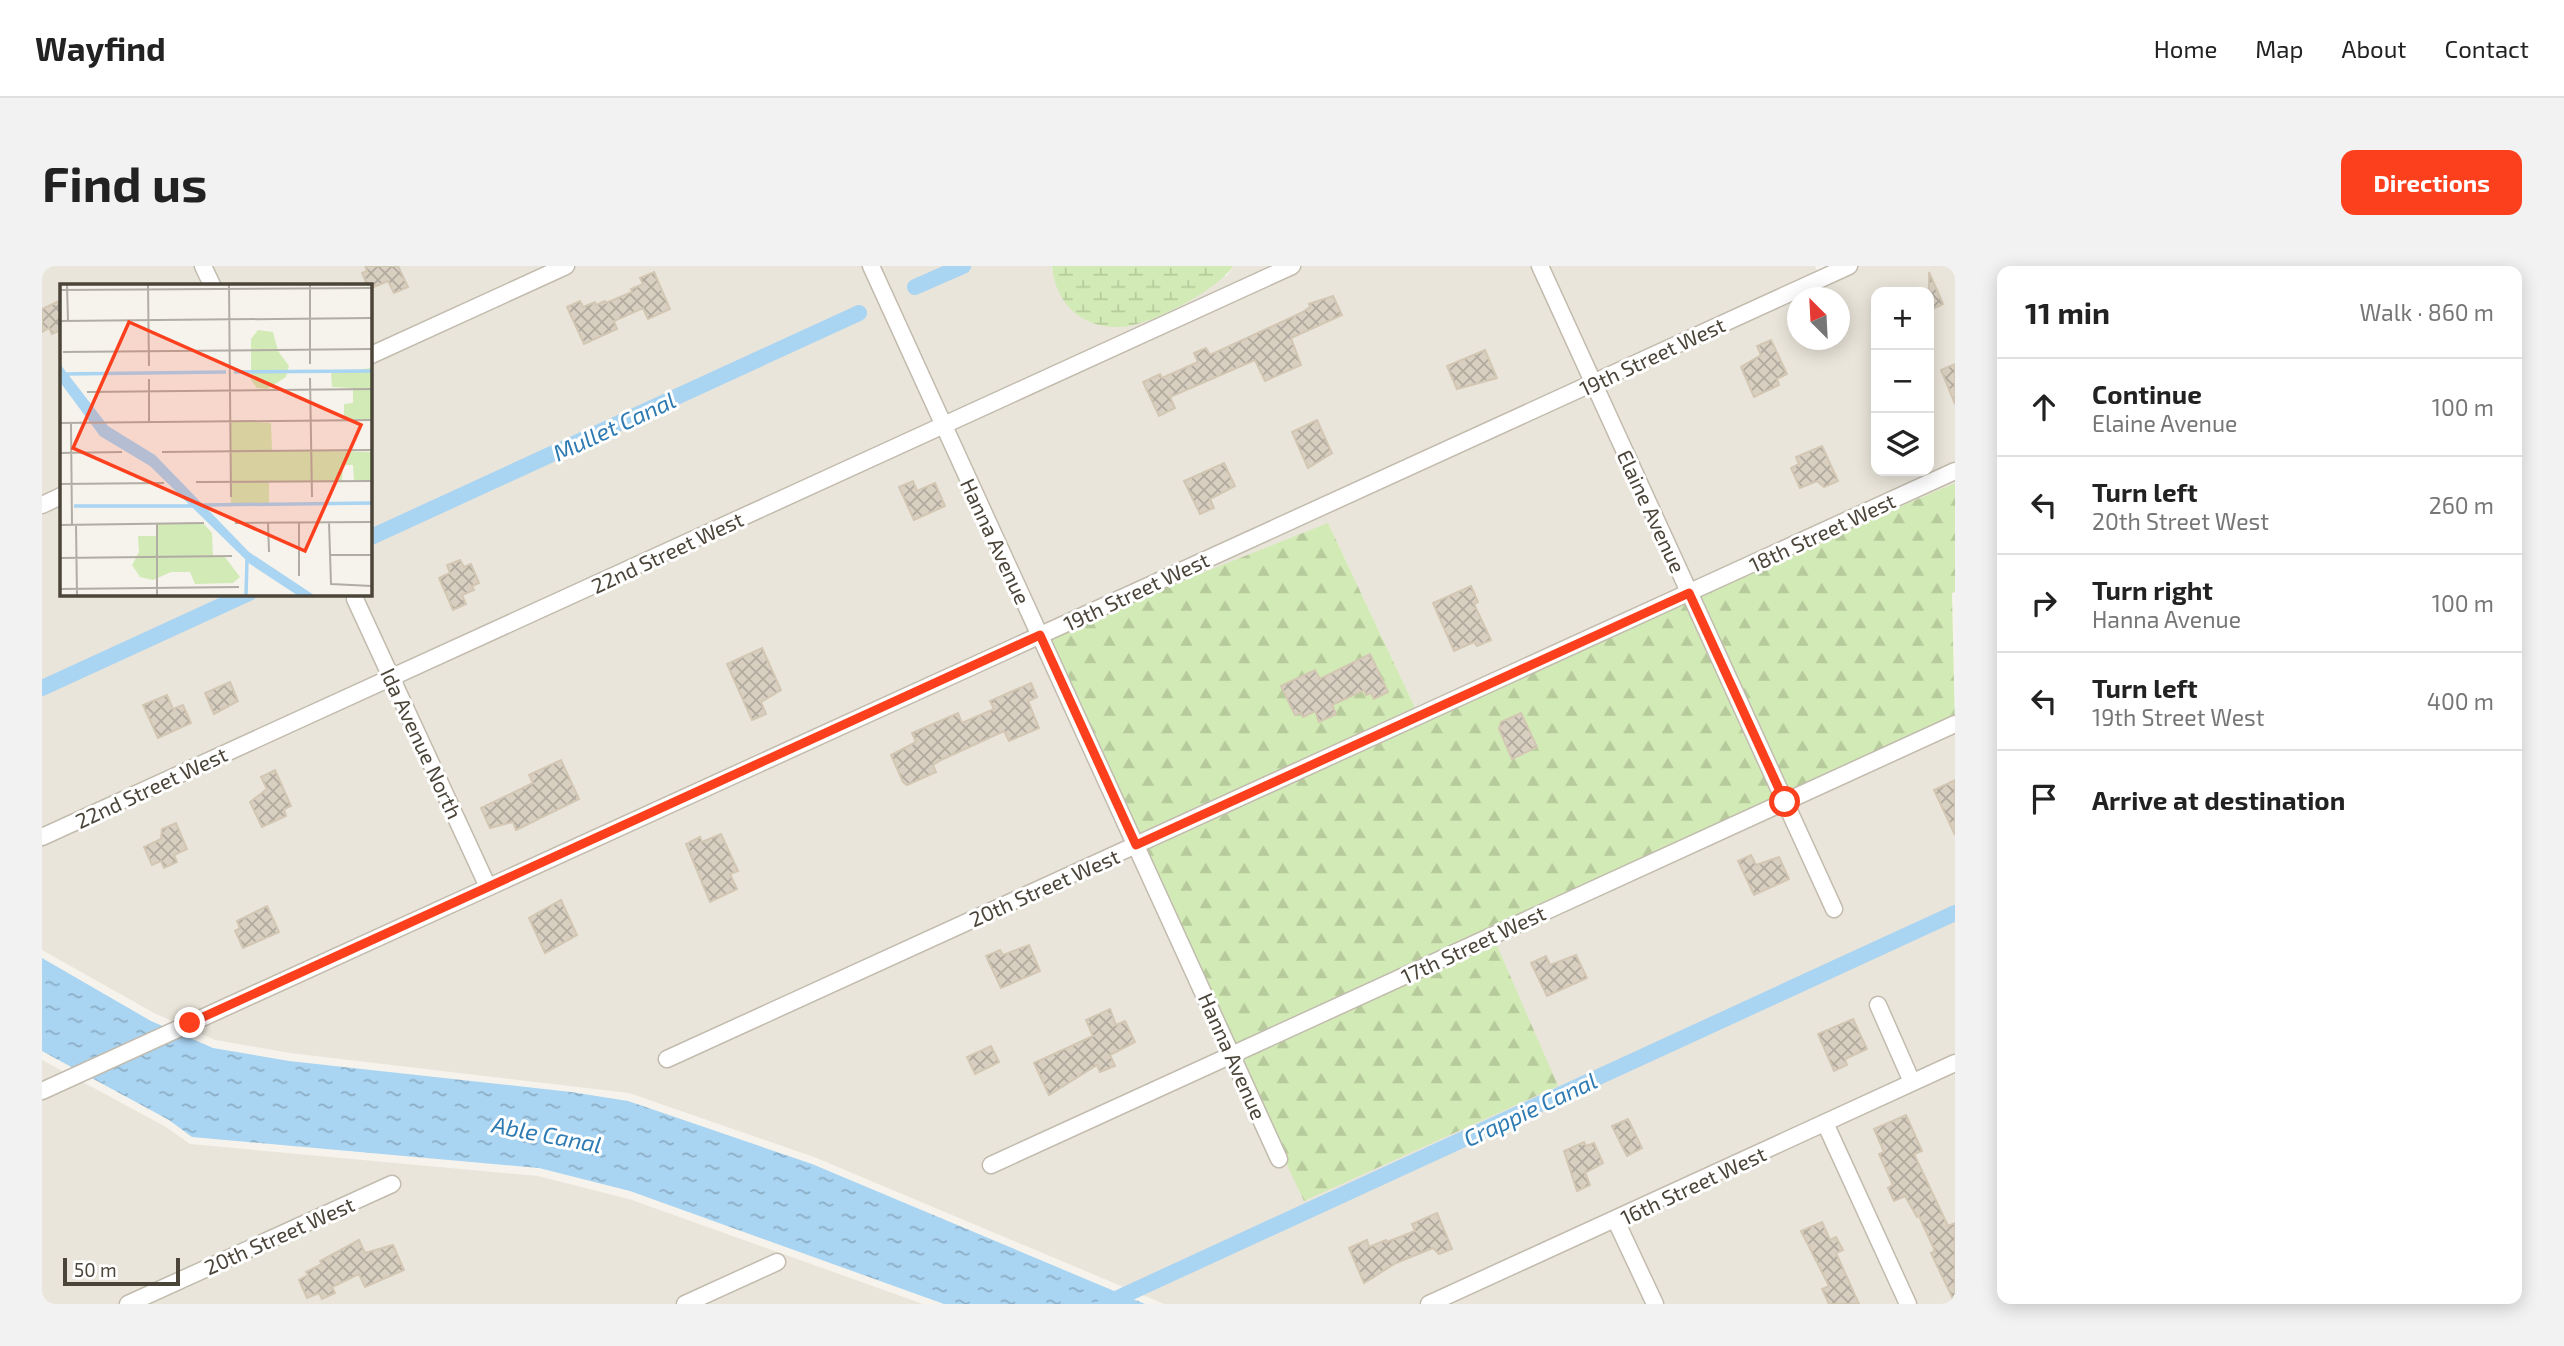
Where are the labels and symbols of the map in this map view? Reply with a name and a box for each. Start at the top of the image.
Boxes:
inset map [60,284,371,595]
north arrow [1787,287,1850,350]
street label: 19th Street West [1575,311,1729,401]
water label: Mullet Canal [548,385,680,467]
street label: Elaine Avenue [1613,446,1691,576]
street label: Hanna Avenue [956,474,1036,608]
street label: 18th Street West [1745,487,1899,577]
street label: 22nd Street West [587,506,747,598]
street label: 19th Street West [1059,546,1213,636]
street label: Ida Avenue North [376,664,468,822]
street label: 22nd Street West [71,741,231,833]
route start [1769,786,1800,817]
street label: 20th Street West [965,843,1123,931]
street label: 17th Street West [1397,900,1549,988]
street label: Hanna Avenue [1194,989,1272,1123]
route end [174,1007,205,1038]
water label: Crappie Canal [1459,1066,1601,1152]
water label: Able Canal [489,1109,604,1158]
street label: 16th Street West [1616,1140,1770,1230]
street label: 20th Street West [200,1191,358,1279]
scale bar [63,1255,180,1287]

